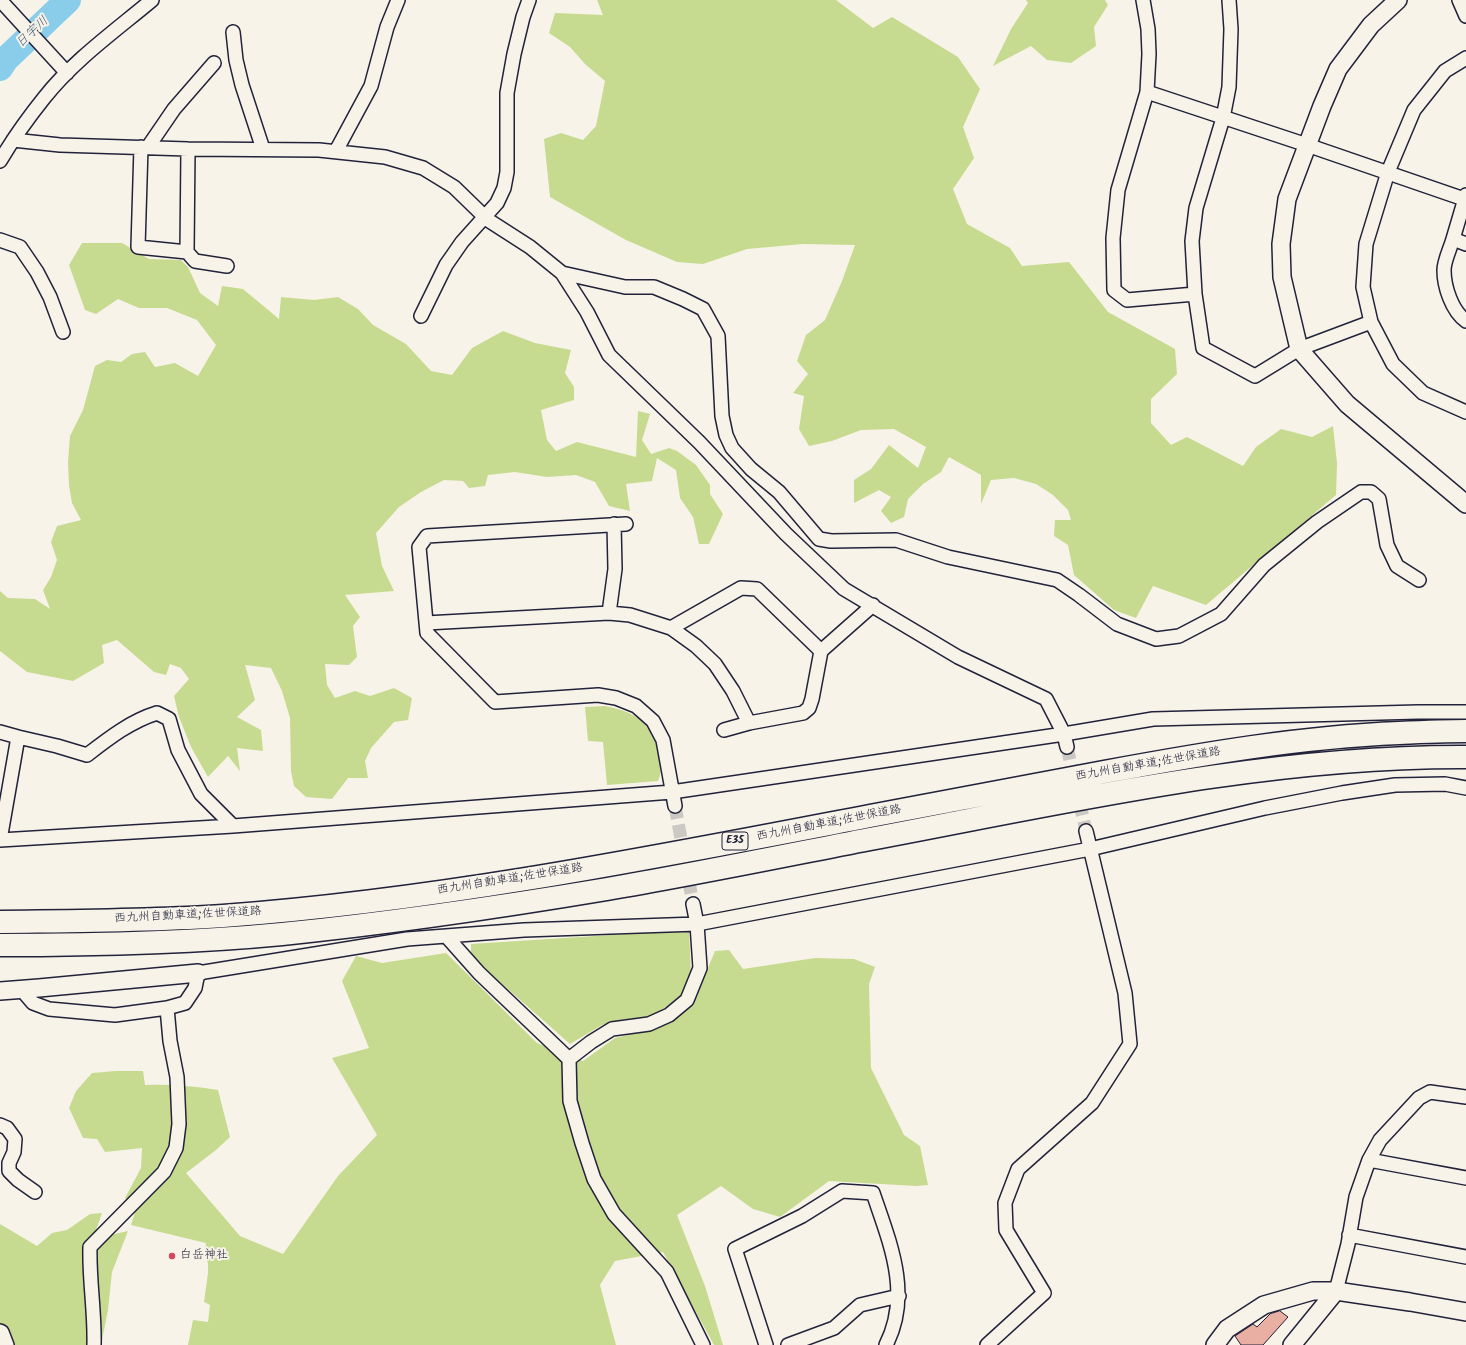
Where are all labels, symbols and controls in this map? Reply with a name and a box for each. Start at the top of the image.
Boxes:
water label: 日宇川 [13,14,53,52]
street label: 西九州自動車道;佐世保道路 [1074,745,1222,785]
street label: 西九州自動車道;佐世保道路 [755,803,903,845]
road number: E35 [722,832,748,850]
street label: 西九州自動車道;佐世保道路 [436,861,584,899]
street label: 西九州自動車道;佐世保道路 [114,905,262,927]
place label: 白岳神社 [180,1249,228,1263]
marker: 白岳神社 [167,1251,177,1261]

